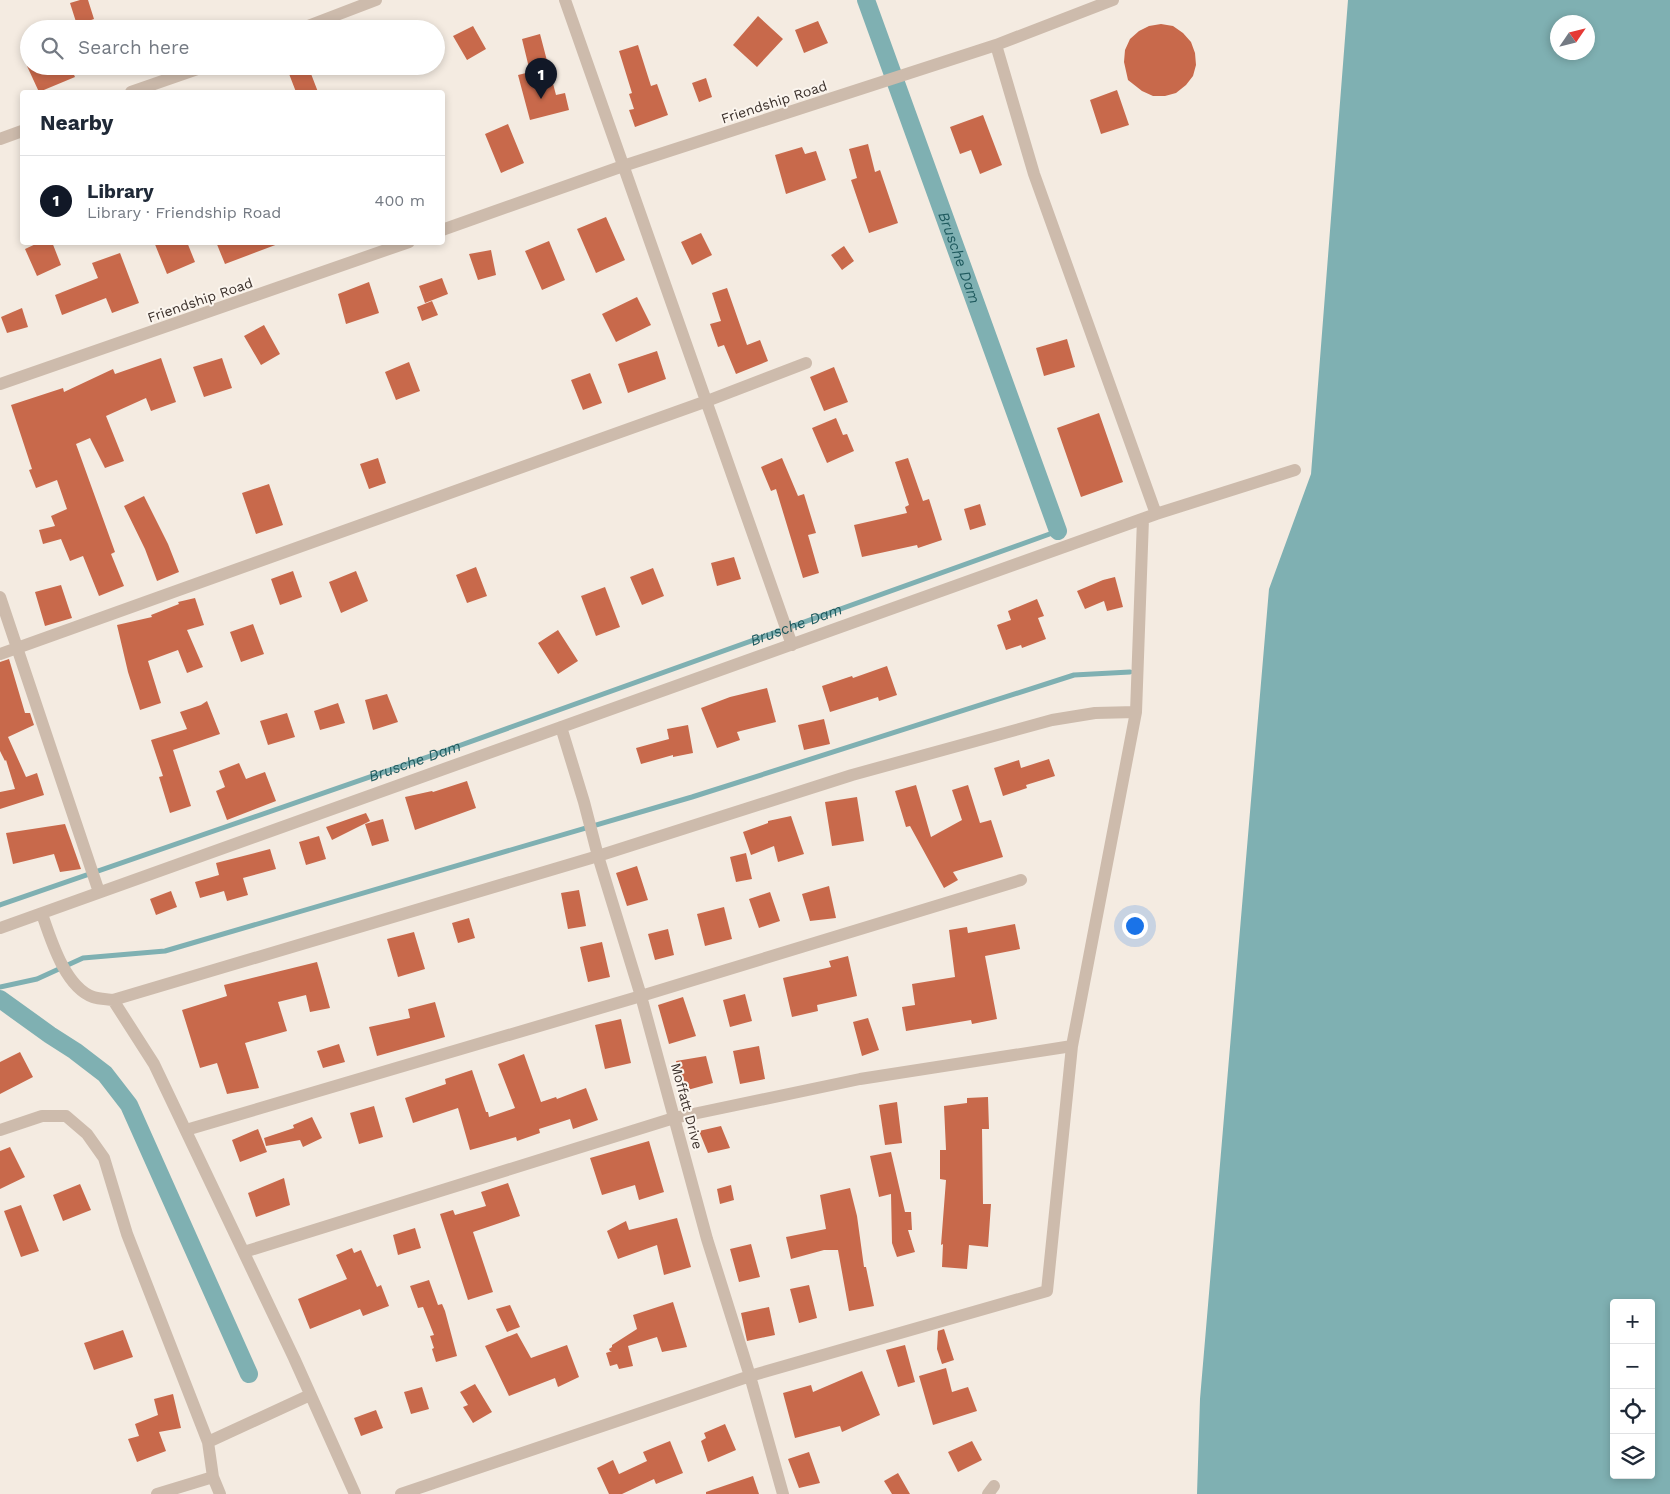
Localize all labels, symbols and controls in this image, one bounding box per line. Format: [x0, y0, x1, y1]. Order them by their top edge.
north arrow [1550, 15, 1595, 60]
search box [20, 20, 445, 75]
icon: search [38, 34, 66, 62]
text: Search here [78, 36, 189, 59]
pin: 1 [525, 58, 557, 99]
street label: Friendship Road [719, 77, 829, 127]
text: Nearby [40, 110, 113, 135]
text: Library [87, 180, 154, 203]
text: 1 [53, 191, 59, 210]
text: 400 m [375, 191, 425, 210]
text: Library · Friendship Road [87, 203, 281, 222]
water label: Brusche Dam [934, 209, 984, 306]
street label: Friendship Road [145, 274, 255, 326]
water label: Brusche Dam [748, 600, 845, 650]
water label: Brusche Dam [366, 737, 463, 786]
your location [1122, 913, 1148, 939]
street label: Moffatt Drive [668, 1061, 706, 1151]
map controls [1610, 1299, 1655, 1479]
button: + [1610, 1299, 1655, 1344]
button: − [1610, 1344, 1655, 1389]
button: locate [1610, 1389, 1655, 1434]
button: layers [1610, 1434, 1655, 1479]

